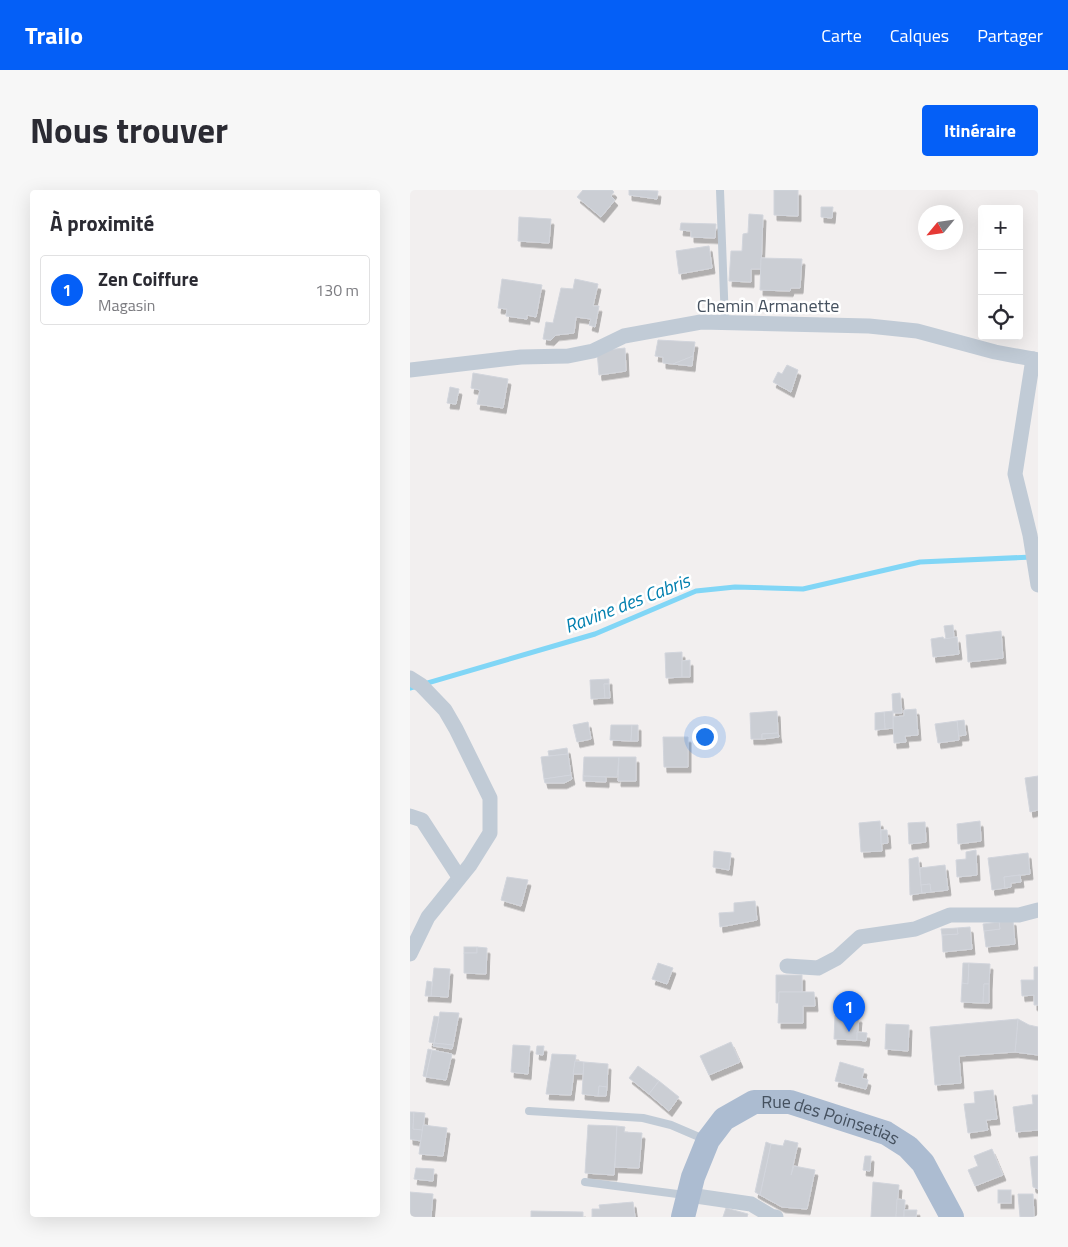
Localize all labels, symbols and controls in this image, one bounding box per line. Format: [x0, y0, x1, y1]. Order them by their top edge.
text: Trailo [25, 17, 83, 53]
text: Carte [821, 22, 862, 49]
text: Calques [890, 22, 949, 49]
text: Partager [977, 22, 1043, 49]
text: Nous trouver [30, 103, 228, 157]
button: Itinéraire [922, 105, 1038, 156]
north arrow [918, 205, 963, 250]
map controls [978, 205, 1023, 340]
button: + [978, 205, 1023, 250]
text: À proximité [50, 207, 154, 239]
button: − [978, 250, 1023, 295]
text: Zen Coiffure [98, 264, 198, 293]
text: 1 [63, 278, 71, 302]
text: 130 m [315, 278, 359, 302]
street label: Chemin Armanette [697, 292, 839, 319]
text: Magasin [98, 293, 155, 317]
button: locate [978, 295, 1023, 340]
water label: Ravine des Cabris [560, 565, 695, 640]
your location [692, 724, 718, 750]
pin: 1 [833, 991, 865, 1032]
street label: Rue des Poinsetias [761, 1088, 905, 1151]

